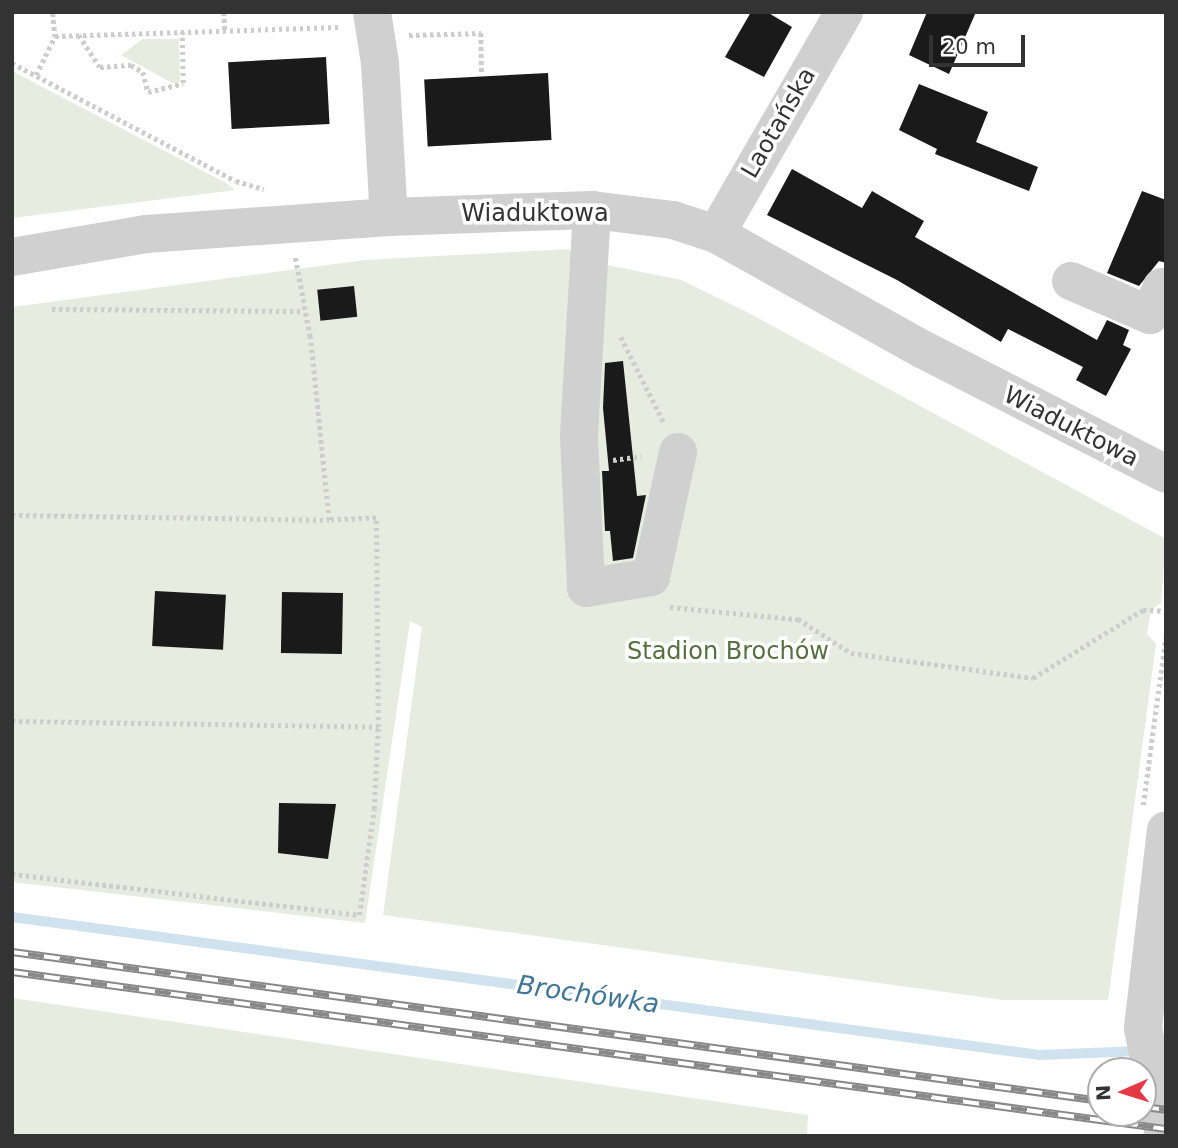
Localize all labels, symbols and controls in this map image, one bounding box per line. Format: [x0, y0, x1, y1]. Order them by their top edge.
scale bar [933, 21, 1029, 65]
text: 20 m [942, 35, 996, 59]
street label: Laotańska [736, 63, 822, 183]
street label: Wiaduktowa [461, 200, 609, 228]
street label: Wiaduktowa [999, 381, 1143, 473]
park label: Stadion Brochów [627, 638, 829, 666]
water label: Brochówka [515, 970, 661, 1020]
north arrow [1087, 1057, 1157, 1127]
text: N [1092, 1084, 1114, 1102]

